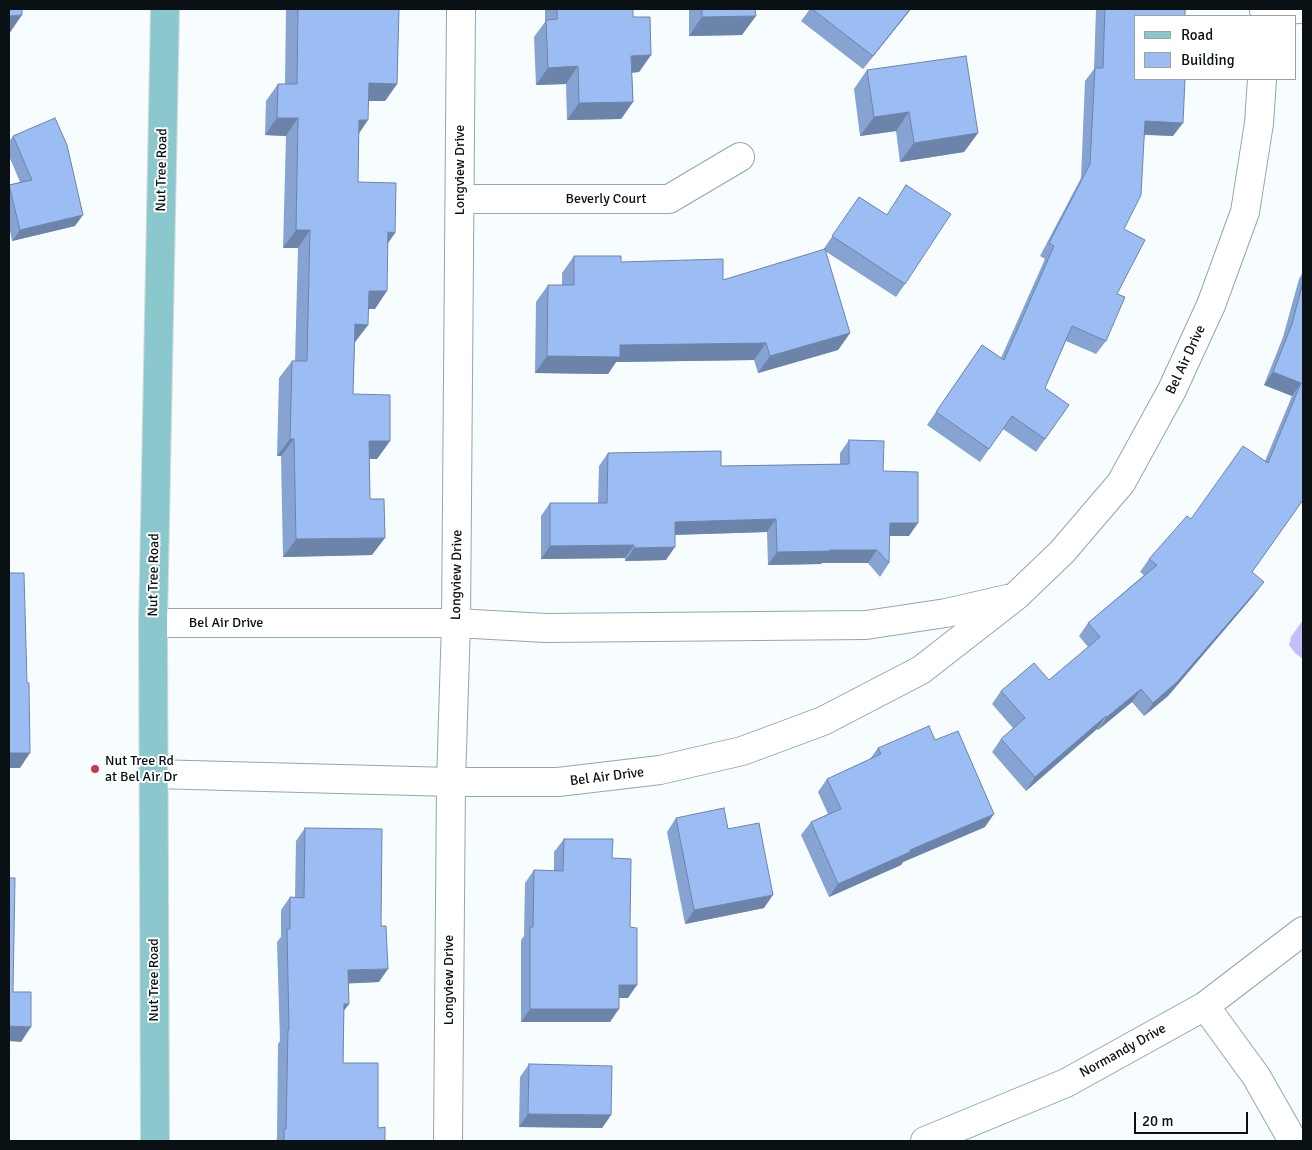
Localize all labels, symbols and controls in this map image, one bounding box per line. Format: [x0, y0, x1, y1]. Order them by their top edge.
legend [1134, 15, 1297, 80]
text: Road [1181, 26, 1213, 44]
text: Building [1181, 51, 1235, 69]
street label: Longview Drive [452, 125, 468, 215]
street label: Nut Tree Road [153, 128, 171, 212]
street label: Beverly Court [566, 191, 646, 207]
street label: Bel Air Drive [1163, 323, 1209, 397]
street label: Longview Drive [448, 530, 466, 620]
street label: Nut Tree Road [145, 533, 163, 617]
street label: Bel Air Drive [189, 615, 263, 631]
place label: Nut Tree Rd at Bel Air Dr [105, 753, 177, 786]
marker: Nut Tree Rd at Bel Air Dr [89, 763, 101, 775]
street label: Bel Air Drive [569, 764, 645, 790]
street label: Longview Drive [441, 935, 457, 1025]
street label: Nut Tree Road [146, 938, 162, 1022]
street label: Normandy Drive [1077, 1020, 1169, 1082]
scale bar [1137, 1102, 1251, 1134]
text: 20 m [1142, 1112, 1173, 1130]

